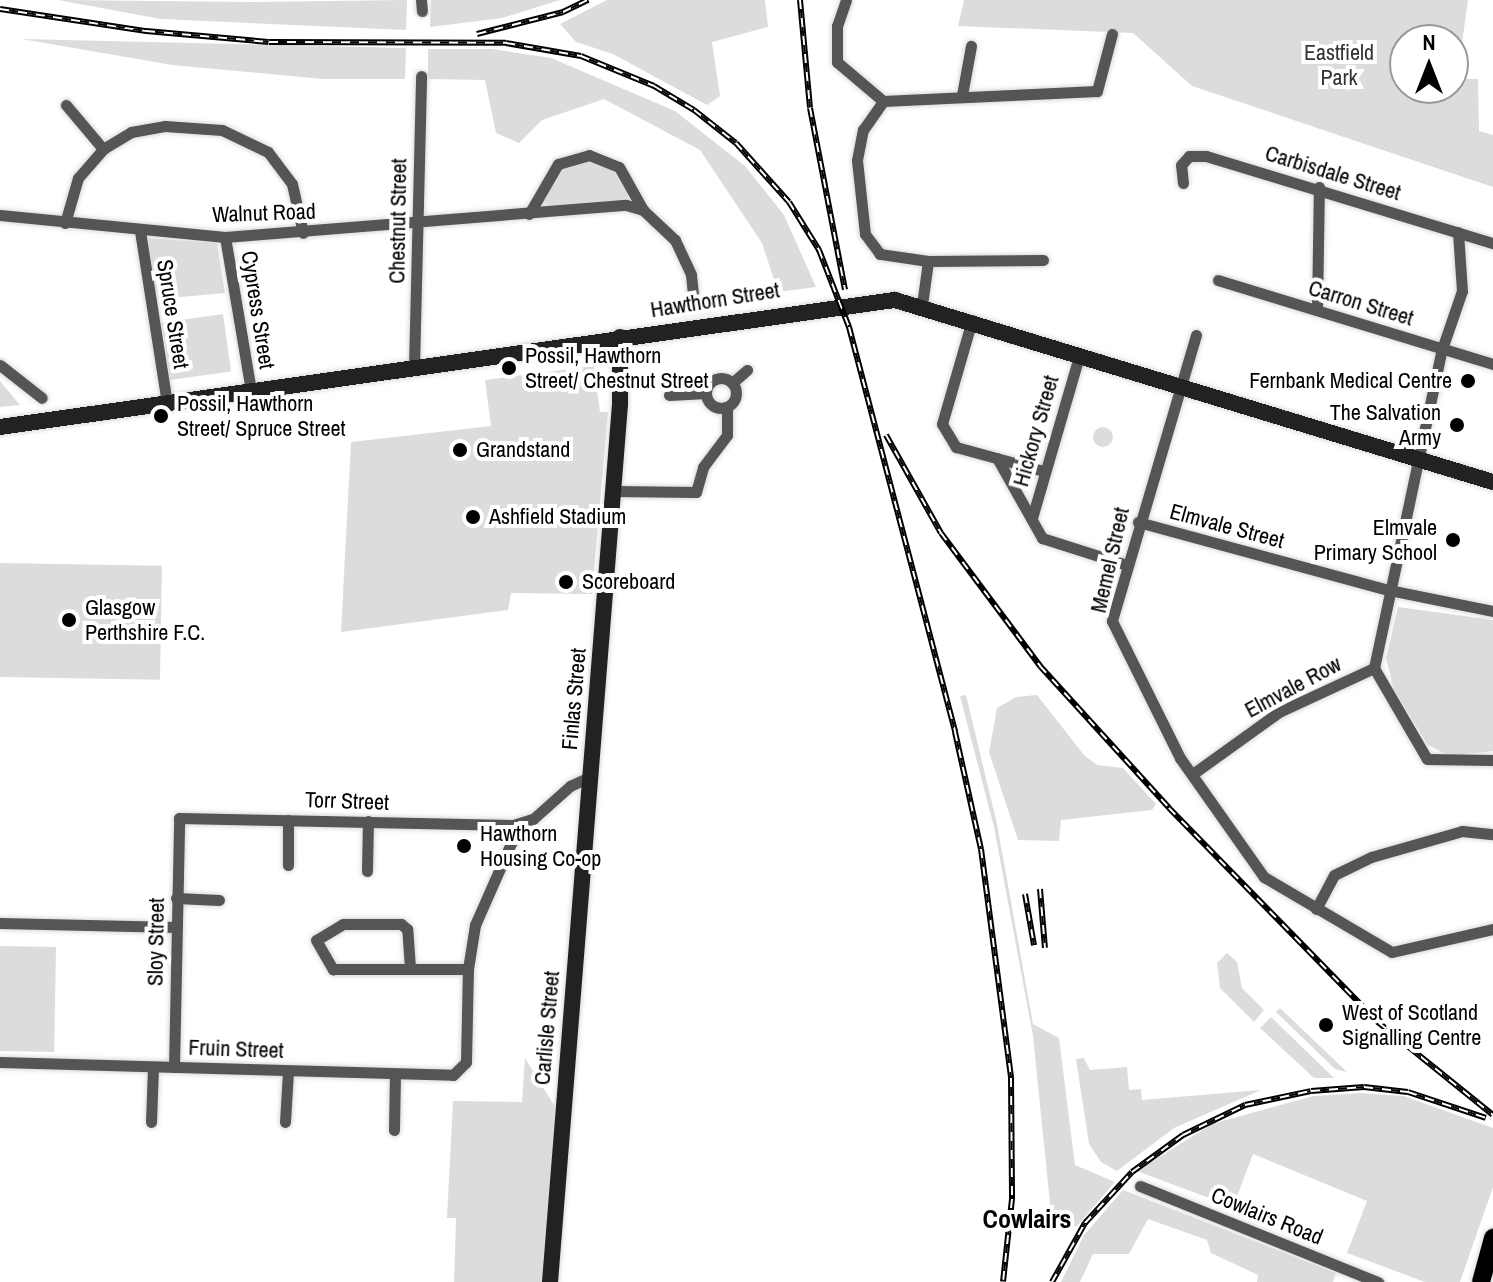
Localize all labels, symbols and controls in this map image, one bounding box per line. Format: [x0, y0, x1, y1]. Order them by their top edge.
north arrow [1389, 24, 1469, 104]
text: N [1422, 27, 1436, 57]
park label: Eastfield Park [1304, 39, 1374, 90]
street label: Carbisdale Street [1262, 140, 1404, 206]
street label: Chestnut Street [384, 158, 412, 284]
street label: Walnut Road [212, 198, 316, 228]
street label: Cypress Street [236, 249, 280, 371]
street label: Spruce Street [151, 257, 195, 371]
street label: Carron Street [1305, 275, 1417, 331]
street label: Hawthorn Street [649, 277, 781, 323]
place label: Possil, Hawthorn Street/ Chestnut Street [525, 342, 709, 394]
marker: Possil, Hawthorn Street/ Chestnut Street [500, 359, 518, 377]
place label: Fernbank Medical Centre [1249, 368, 1452, 394]
street label: Hickory Street [1008, 372, 1064, 490]
marker: Fernbank Medical Centre [1459, 372, 1477, 390]
place label: Possil, Hawthorn Street/ Spruce Street [177, 390, 345, 442]
place label: The Salvation Army [1330, 399, 1441, 450]
marker: Possil, Hawthorn Street/ Spruce Street [152, 407, 170, 425]
marker: The Salvation Army [1448, 416, 1466, 434]
place label: Grandstand [476, 437, 570, 463]
marker: Grandstand [451, 441, 469, 459]
street label: Elmvale Street [1167, 498, 1287, 554]
place label: Ashfield Stadium [489, 504, 626, 530]
street label: Memel Street [1085, 505, 1135, 615]
marker: Ashfield Stadium [464, 508, 482, 526]
place label: Elmvale Primary School [1314, 514, 1437, 566]
marker: Elmvale Primary School [1444, 531, 1462, 549]
place label: Scoreboard [582, 569, 675, 595]
marker: Scoreboard [557, 573, 575, 591]
place label: Glasgow Perthshire F.C. [85, 594, 205, 646]
marker: Glasgow Perthshire F.C. [60, 611, 78, 629]
street label: Finlas Street [556, 647, 592, 751]
street label: Elmvale Row [1240, 651, 1346, 723]
street label: Torr Street [304, 786, 390, 816]
place label: Hawthorn Housing Co-op [480, 820, 601, 872]
marker: Hawthorn Housing Co-op [455, 837, 473, 855]
street label: Sloy Street [142, 898, 170, 986]
street label: Carlisle Street [529, 970, 565, 1086]
place label: West of Scotland Signalling Centre [1342, 999, 1481, 1050]
marker: West of Scotland Signalling Centre [1317, 1016, 1335, 1034]
street label: Fruin Street [188, 1034, 284, 1064]
street label: Cowlairs Road [1207, 1182, 1327, 1250]
district label: Cowlairs [983, 1203, 1071, 1235]

